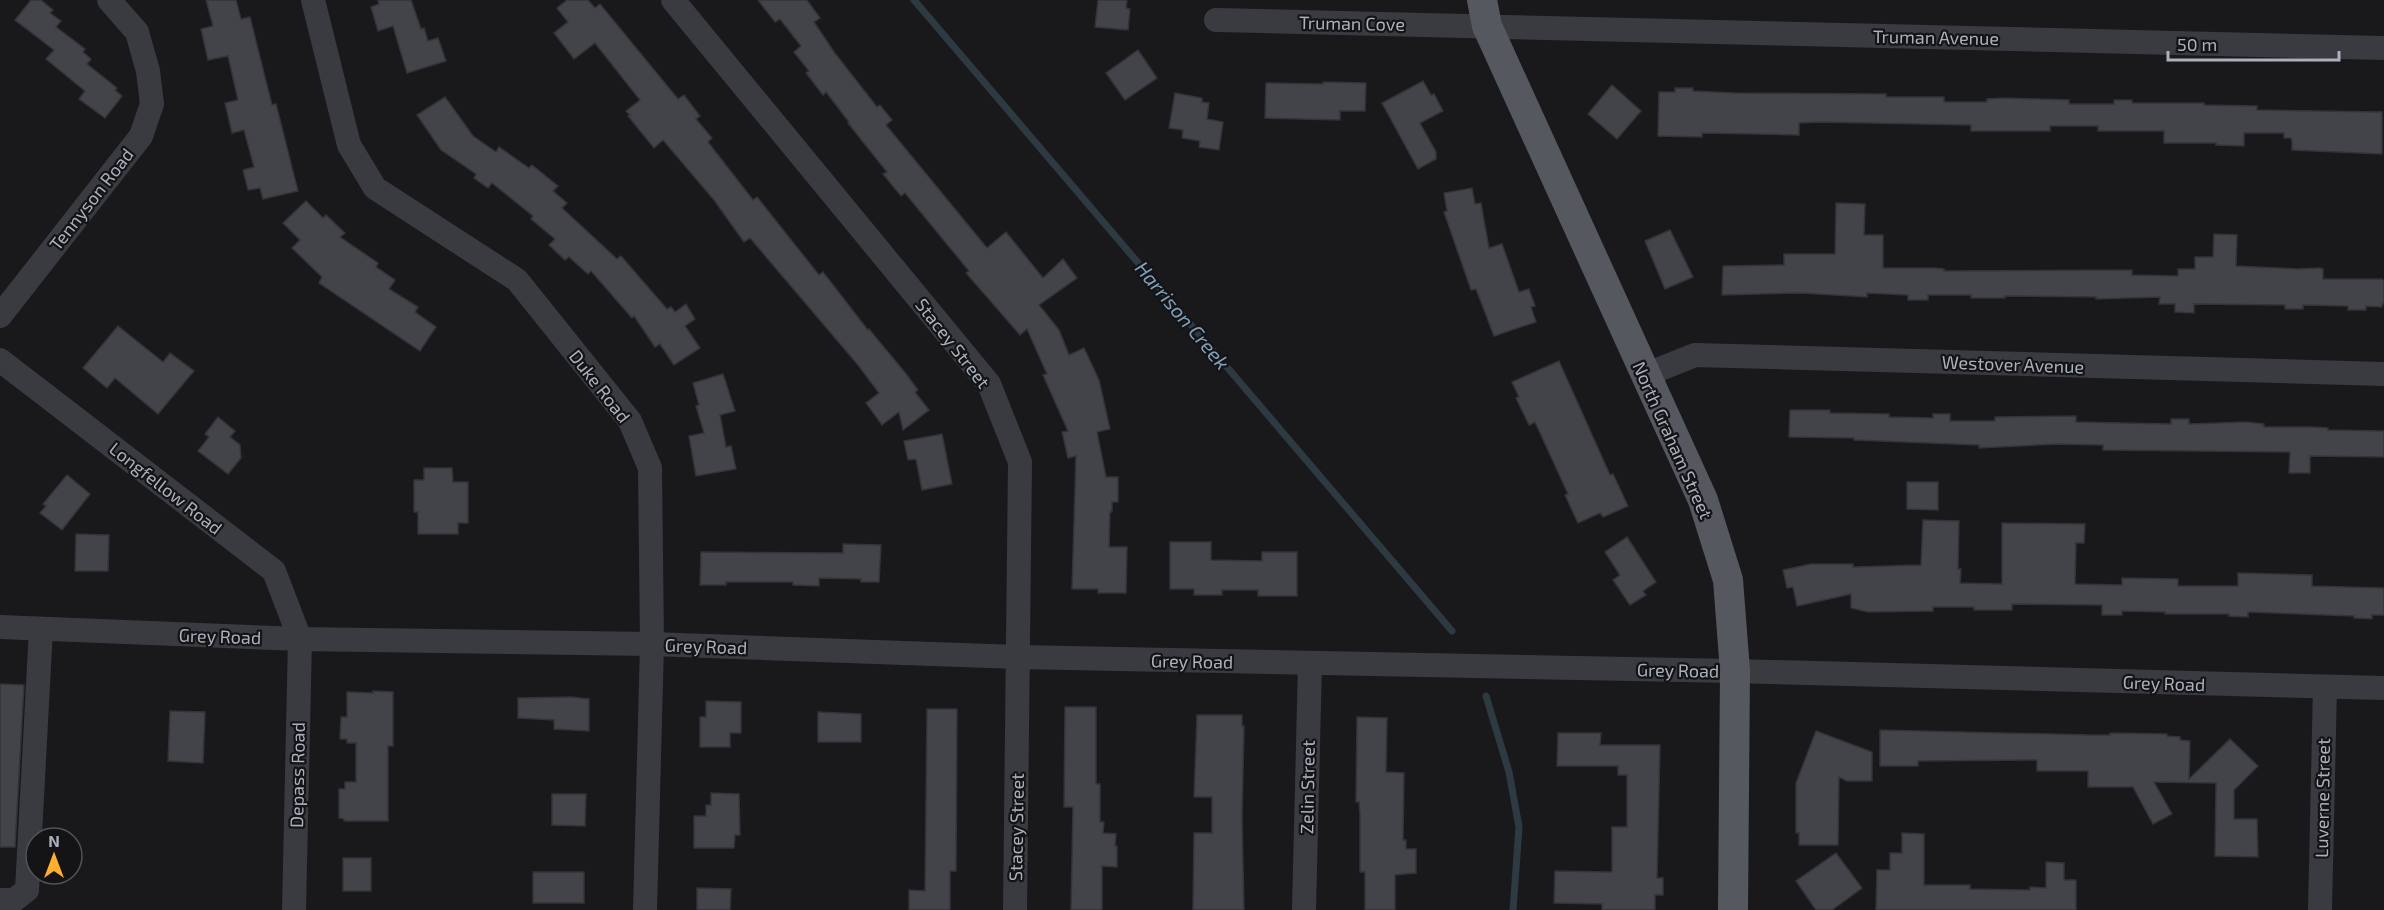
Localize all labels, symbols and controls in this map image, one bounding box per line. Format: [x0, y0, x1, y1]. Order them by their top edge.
street label: Truman Cove [1299, 11, 1405, 35]
scale bar [2168, 24, 2339, 62]
street label: Truman Avenue [1873, 25, 1999, 49]
text: 50 m [2177, 33, 2217, 55]
street label: Tennyson Road [44, 143, 138, 255]
water label: Harrison Creek [1131, 256, 1235, 374]
street label: Stacey Street [911, 294, 995, 392]
street label: Duke Road [565, 345, 635, 427]
street label: Westover Avenue [1941, 351, 2085, 377]
street label: North Graham Street [1628, 358, 1718, 522]
street label: Longfellow Road [105, 437, 227, 539]
street label: Grey Road [178, 624, 262, 648]
street label: Grey Road [664, 634, 748, 658]
street label: Grey Road [1151, 649, 1233, 673]
street label: Grey Road [1637, 658, 1719, 682]
street label: Grey Road [2122, 671, 2206, 695]
street label: Depass Road [285, 722, 309, 828]
street label: Luverne Street [2310, 738, 2334, 858]
street label: Zelin Street [1295, 740, 1319, 834]
street label: Stacey Street [1004, 773, 1028, 881]
north arrow [24, 826, 84, 886]
text: N [48, 831, 60, 850]

